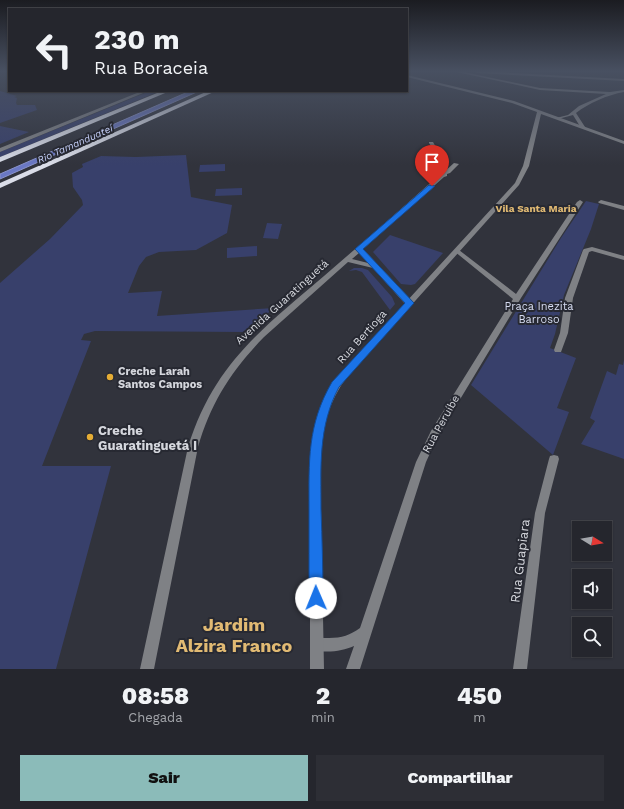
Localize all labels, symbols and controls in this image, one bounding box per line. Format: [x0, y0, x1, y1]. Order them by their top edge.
text: 230 m [94, 23, 180, 56]
icon: left [28, 24, 80, 76]
text: Rua Boraceia [94, 57, 208, 78]
water label: Rio Tamanduateí [36, 122, 116, 166]
pin [415, 145, 449, 186]
icon: arrive [421, 151, 443, 173]
district label: Vila Santa Maria [496, 203, 577, 214]
street label: Avenida Guaratinguetá [233, 257, 331, 347]
park label: Praça Inezita Barroso [504, 300, 574, 326]
street label: Rua Bertioga [335, 308, 389, 366]
place label: Creche Larah Santos Campos [118, 365, 202, 391]
marker: Creche Larah Santos Campos [105, 372, 115, 382]
street label: Rua Peruíbe [420, 393, 462, 455]
place label: Creche Guaratinguetá I [98, 423, 197, 453]
marker: Creche Guaratinguetá I [85, 432, 95, 442]
street label: Rua Guapiara [507, 518, 533, 604]
north arrow [572, 521, 612, 561]
map controls [572, 521, 612, 657]
button: sound [572, 569, 612, 609]
position arrow [295, 577, 337, 619]
district label: Jardim Alzira Franco [176, 614, 293, 656]
button: search [572, 617, 612, 657]
text: 08:58 [122, 682, 189, 710]
text: 2 [316, 682, 330, 710]
text: 450 [457, 682, 502, 710]
text: Chegada [128, 710, 183, 725]
text: min [311, 710, 335, 725]
text: m [473, 710, 486, 725]
button: Sair [20, 755, 308, 801]
button: Compartilhar [316, 755, 604, 801]

